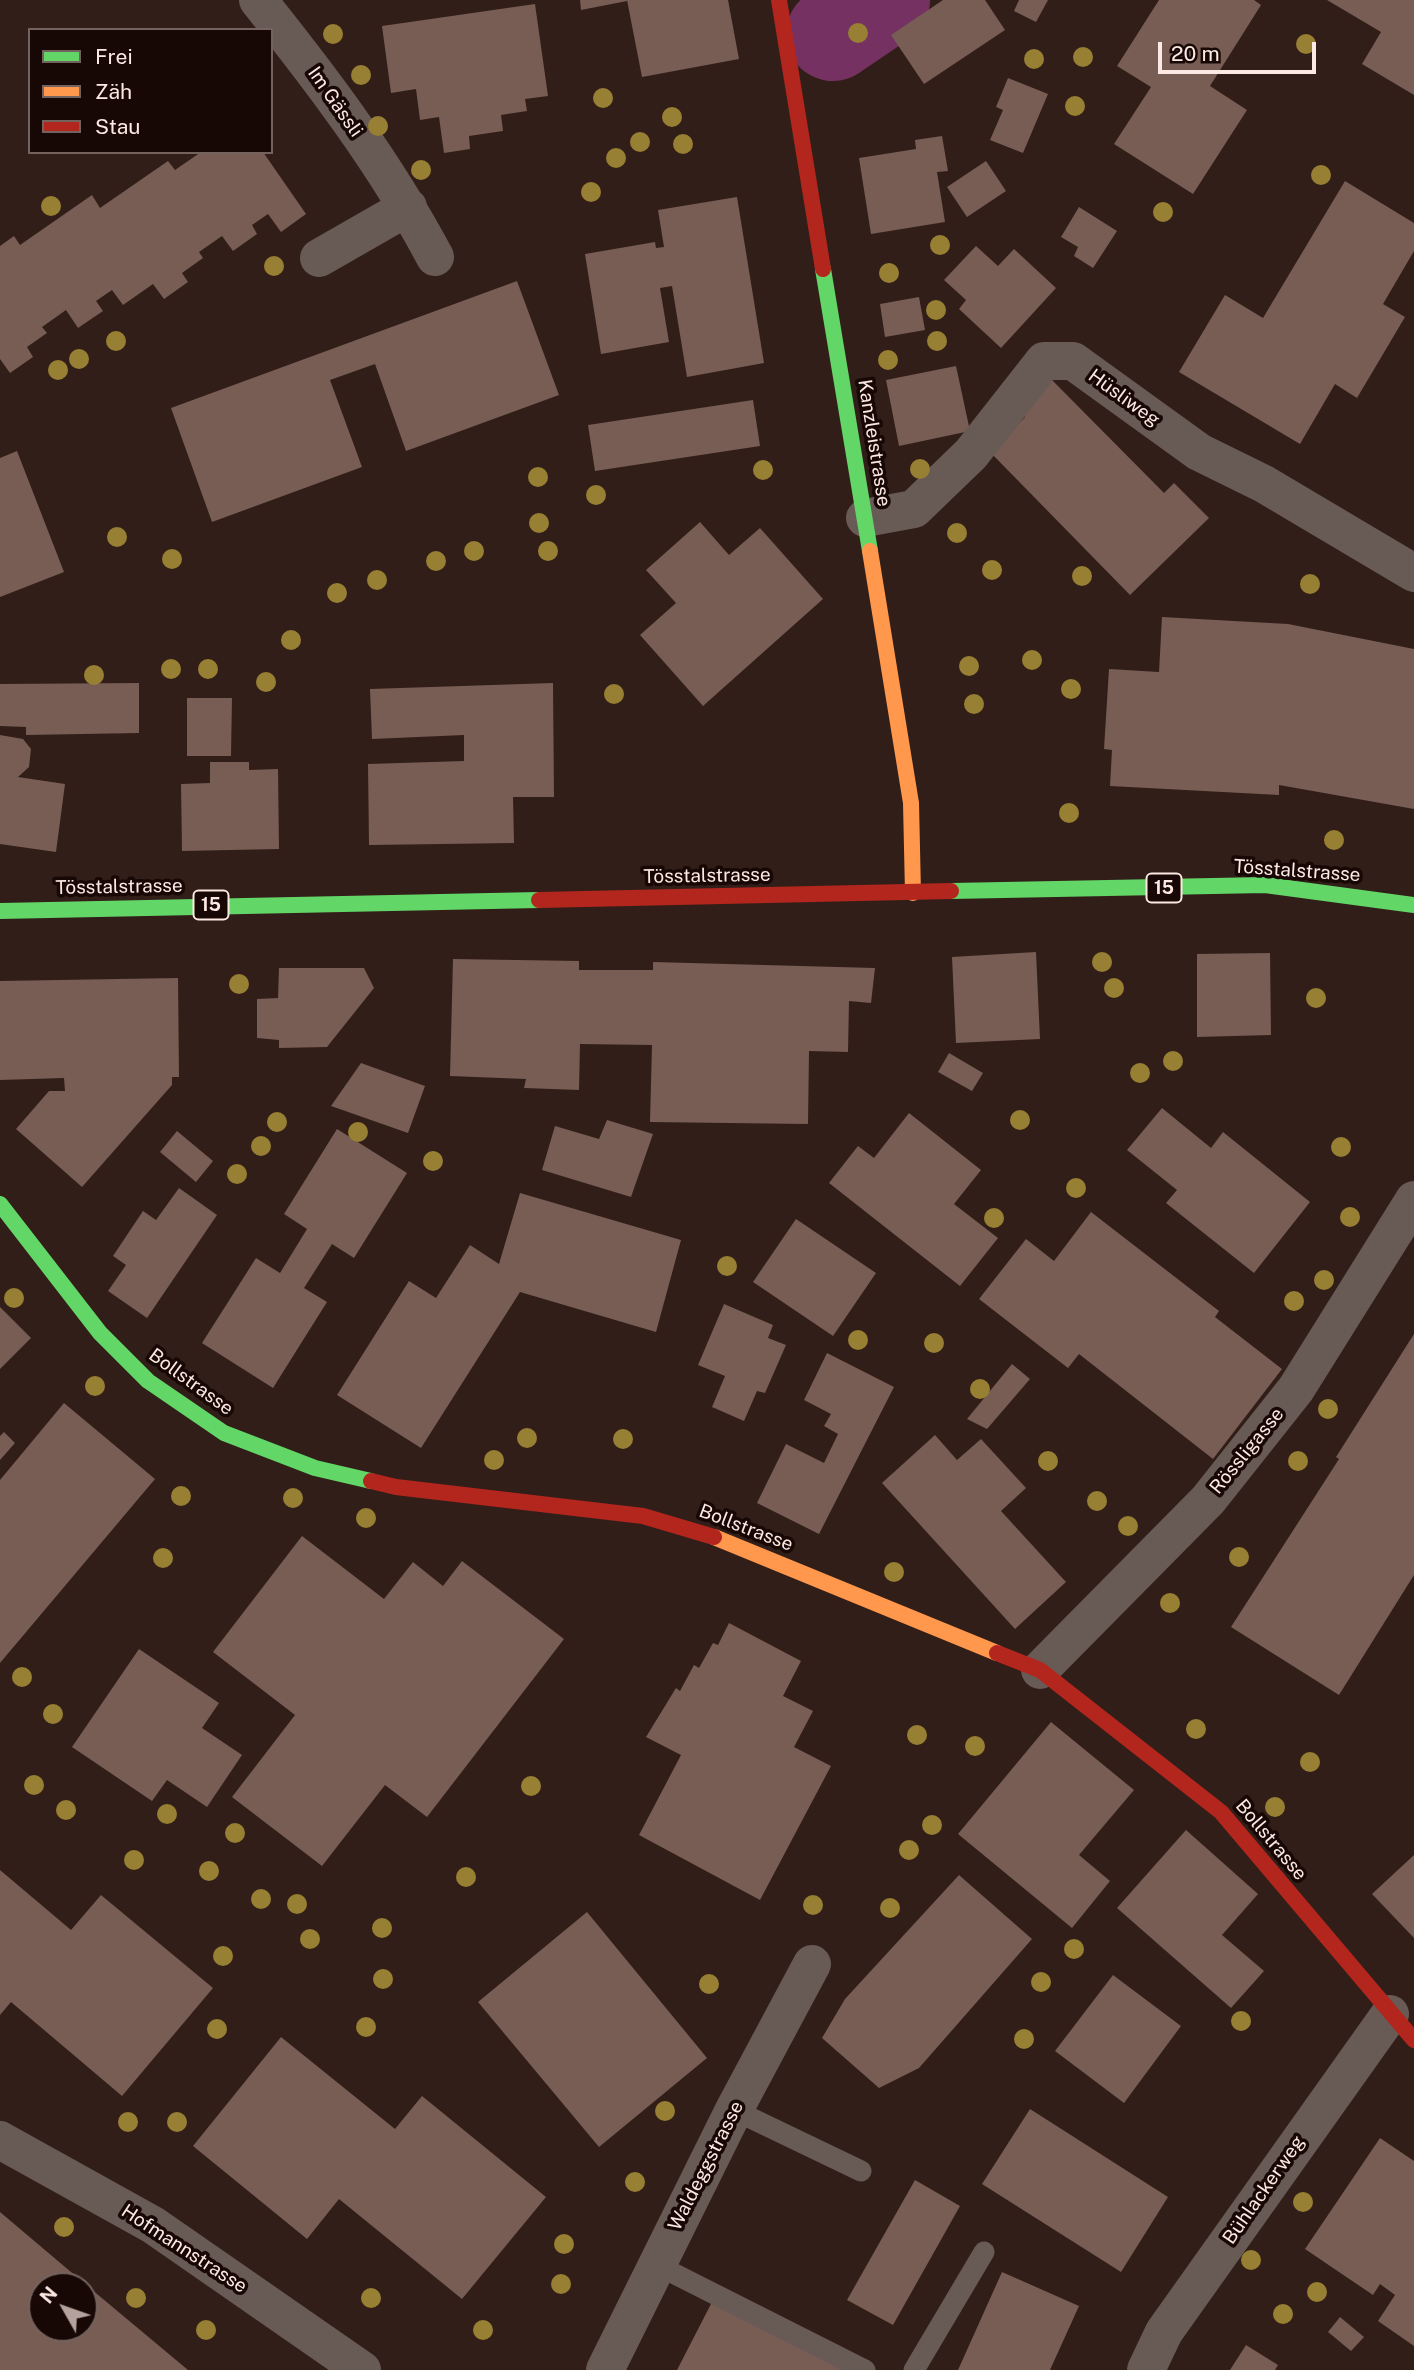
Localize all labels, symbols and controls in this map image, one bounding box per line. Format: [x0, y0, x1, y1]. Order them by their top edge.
legend [28, 28, 273, 154]
scale bar [1162, 28, 1320, 72]
text: 20 m [1171, 41, 1220, 66]
text: Frei [95, 44, 133, 69]
street label: Im Gässli [303, 63, 367, 141]
text: Zäh [95, 79, 132, 104]
text: Stau [95, 114, 141, 139]
street label: Hüsliweg [1084, 364, 1164, 432]
street label: Kanzleistrasse [853, 378, 895, 508]
street label: Tösstalstrasse [1233, 855, 1361, 887]
street label: Tösstalstrasse [643, 863, 771, 889]
street label: Tösstalstrasse [55, 874, 183, 900]
road number: 15 [1146, 874, 1182, 903]
road number: 15 [194, 890, 228, 920]
street label: Bollstrasse [144, 1344, 238, 1420]
street label: Rössligasse [1205, 1403, 1289, 1499]
street label: Bollstrasse [696, 1500, 796, 1556]
street label: Bollstrasse [1231, 1795, 1311, 1885]
street label: Waldeggstrasse [664, 2097, 748, 2235]
street label: Bühlackerweg [1218, 2131, 1310, 2249]
street label: Hofmannstrasse [117, 2200, 251, 2298]
north arrow [28, 2272, 98, 2342]
text: N [35, 2282, 62, 2308]

